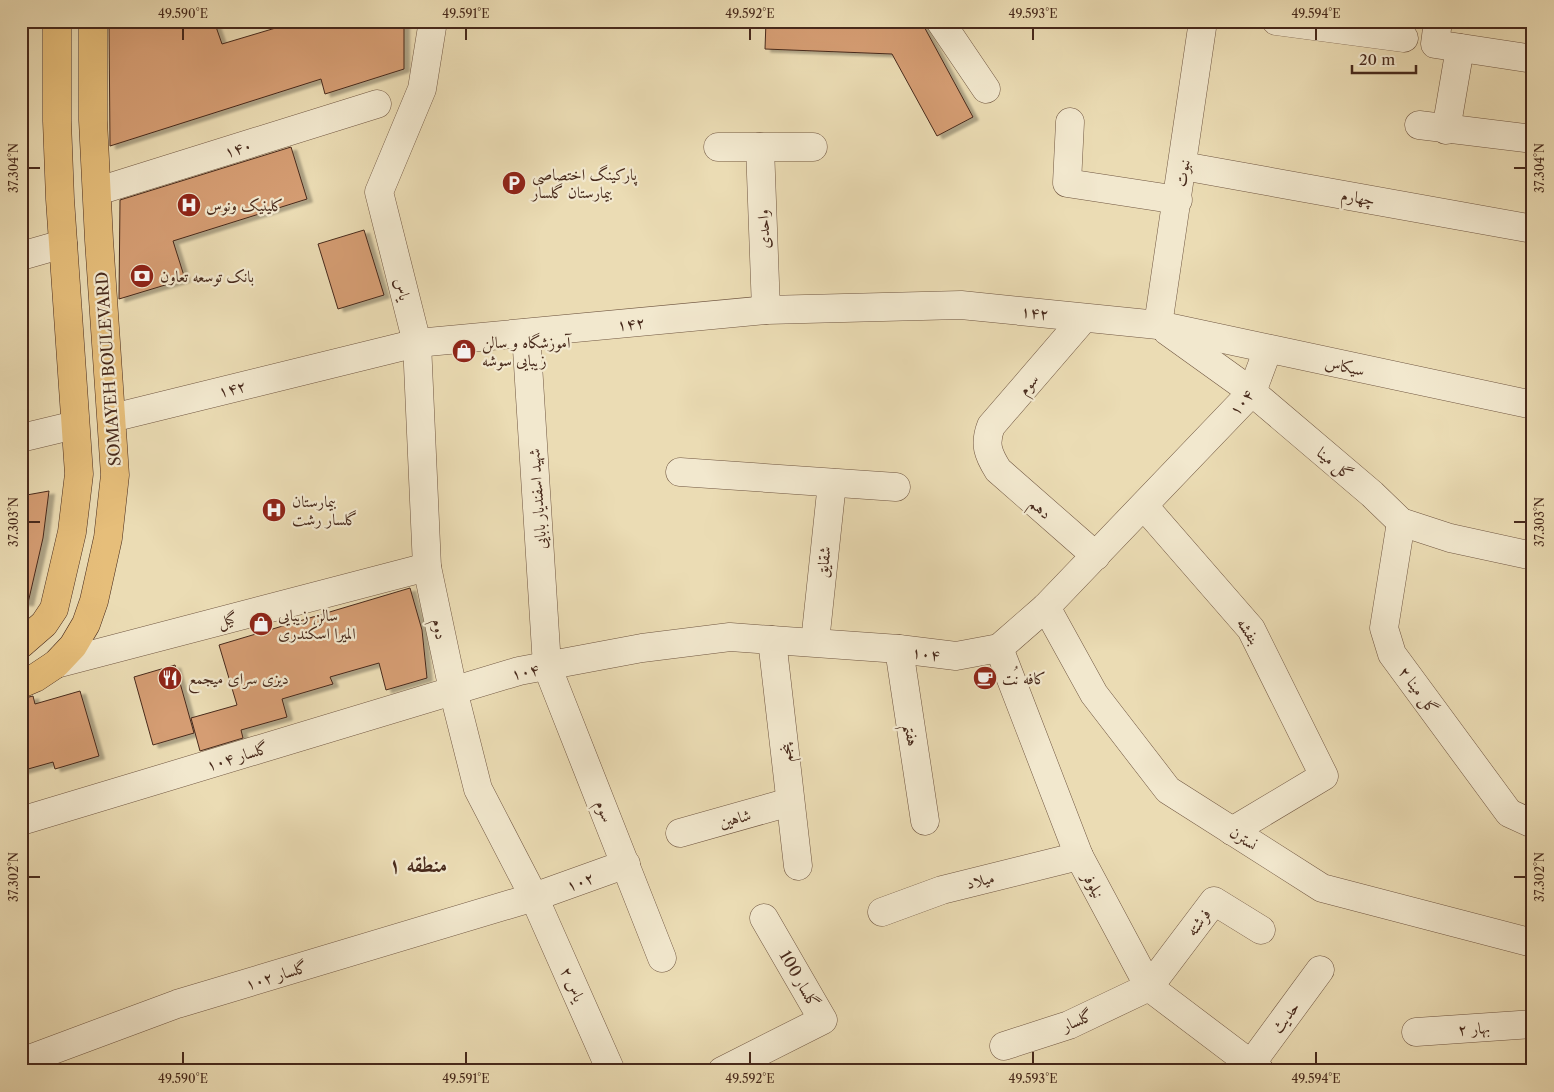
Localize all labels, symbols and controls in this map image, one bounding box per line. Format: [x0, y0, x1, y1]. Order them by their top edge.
text: 49.590°E [158, 6, 208, 21]
text: 49.591°E [442, 6, 490, 21]
text: 49.592°E [725, 6, 775, 21]
text: 49.593°E [1009, 6, 1058, 21]
text: 49.594°E [1291, 6, 1341, 21]
scale bar [1352, 42, 1415, 74]
text: 20 m [1359, 50, 1395, 69]
street label: ۱۴۰ [222, 134, 254, 162]
text: 37.304°N [6, 143, 21, 193]
text: 37.304°N [1532, 143, 1547, 193]
street label: نبوت [1170, 158, 1195, 188]
place label: پارکینگ اختصاصی بیمارستان گلسار [530, 164, 638, 202]
parking icon: پارکینگ اختصاصی بیمارستان گلسار [501, 170, 527, 196]
street label: چهارم [1339, 184, 1376, 215]
hospital icon: کلینیک ونوس [176, 192, 202, 218]
place label: کلینیک ونوس [206, 195, 283, 216]
street label: واحدی [752, 209, 774, 249]
bank icon: بانک توسعه تعاون [129, 263, 155, 289]
place label: بانک توسعه تعاون [160, 266, 254, 287]
street label: SOMAYEH BOULEVARD [91, 271, 125, 467]
street label: یاس [390, 276, 416, 304]
street label: ۱۴۲ [1020, 301, 1050, 323]
street label: ۱۴۲ [616, 312, 646, 334]
place label: آموزشگاه و سالن زیبایی سوشه [482, 332, 572, 371]
shop icon: آموزشگاه و سالن زیبایی سوشه [451, 338, 477, 364]
street label: سیکاس [1323, 352, 1367, 380]
street label: سوم [1013, 369, 1046, 402]
street label: ۱۴۲ [216, 375, 248, 401]
street label: ۱۰۴ [1224, 385, 1258, 419]
street label: گل مینا [1312, 442, 1357, 485]
street label: شهید اسفندیار بابایی [523, 448, 552, 550]
place label: بیمارستان گلسار رشت [292, 491, 357, 529]
street label: دهم [1022, 493, 1056, 528]
text: 37.303°N [6, 497, 21, 547]
hospital icon: بیمارستان گلسار رشت [261, 497, 287, 523]
text: 37.303°N [1532, 497, 1547, 547]
street label: شقایق [811, 545, 836, 579]
place label: سالن زیبایی المیرا اسکندری [278, 605, 356, 643]
street label: گیل [215, 607, 239, 633]
shop icon: سالن زیبایی المیرا اسکندری [248, 611, 274, 637]
street label: بنفشه [1232, 614, 1265, 649]
street label: دوم [423, 617, 452, 642]
street label: ۱۰۴ [911, 641, 941, 665]
street label: ۱۰۴ [509, 658, 541, 684]
street label: گل مینا ۲ [1393, 662, 1443, 719]
restaurant icon: دیزی سرای میجمع [157, 665, 183, 691]
cafe icon: کافه نُت [972, 665, 998, 691]
place label: کافه نُت [1002, 665, 1046, 688]
place label: دیزی سرای میجمع [188, 668, 289, 694]
street label: هفتم [893, 722, 924, 749]
street label: گلسار ۱۰۴ [203, 737, 271, 775]
street label: پنجم [774, 740, 802, 764]
street label: سوم [587, 797, 618, 827]
street label: شاهین [717, 804, 753, 832]
street label: نسترن [1226, 822, 1262, 854]
text: 37.302°N [6, 852, 21, 902]
district label: منطقه ۱ [389, 852, 447, 877]
text: 37.302°N [1532, 852, 1547, 902]
street label: ۱۰۲ [563, 867, 597, 895]
street label: میلاد [964, 867, 996, 893]
street label: نیلوفر [1077, 867, 1109, 902]
street label: فرشته [1181, 904, 1216, 940]
street label: گلسار 100 [776, 947, 824, 1011]
street label: گلسار ۱۰۲ [242, 956, 310, 994]
street label: یاس ۲ [556, 963, 590, 1006]
street label: حدیث [1267, 997, 1304, 1037]
street label: گلسار [1057, 1005, 1095, 1036]
street label: بهار ۲ [1457, 1017, 1491, 1040]
text: 49.590°E [158, 1071, 208, 1086]
text: 49.591°E [442, 1071, 490, 1086]
text: 49.592°E [725, 1071, 775, 1086]
text: 49.593°E [1009, 1071, 1058, 1086]
text: 49.594°E [1291, 1071, 1341, 1086]

